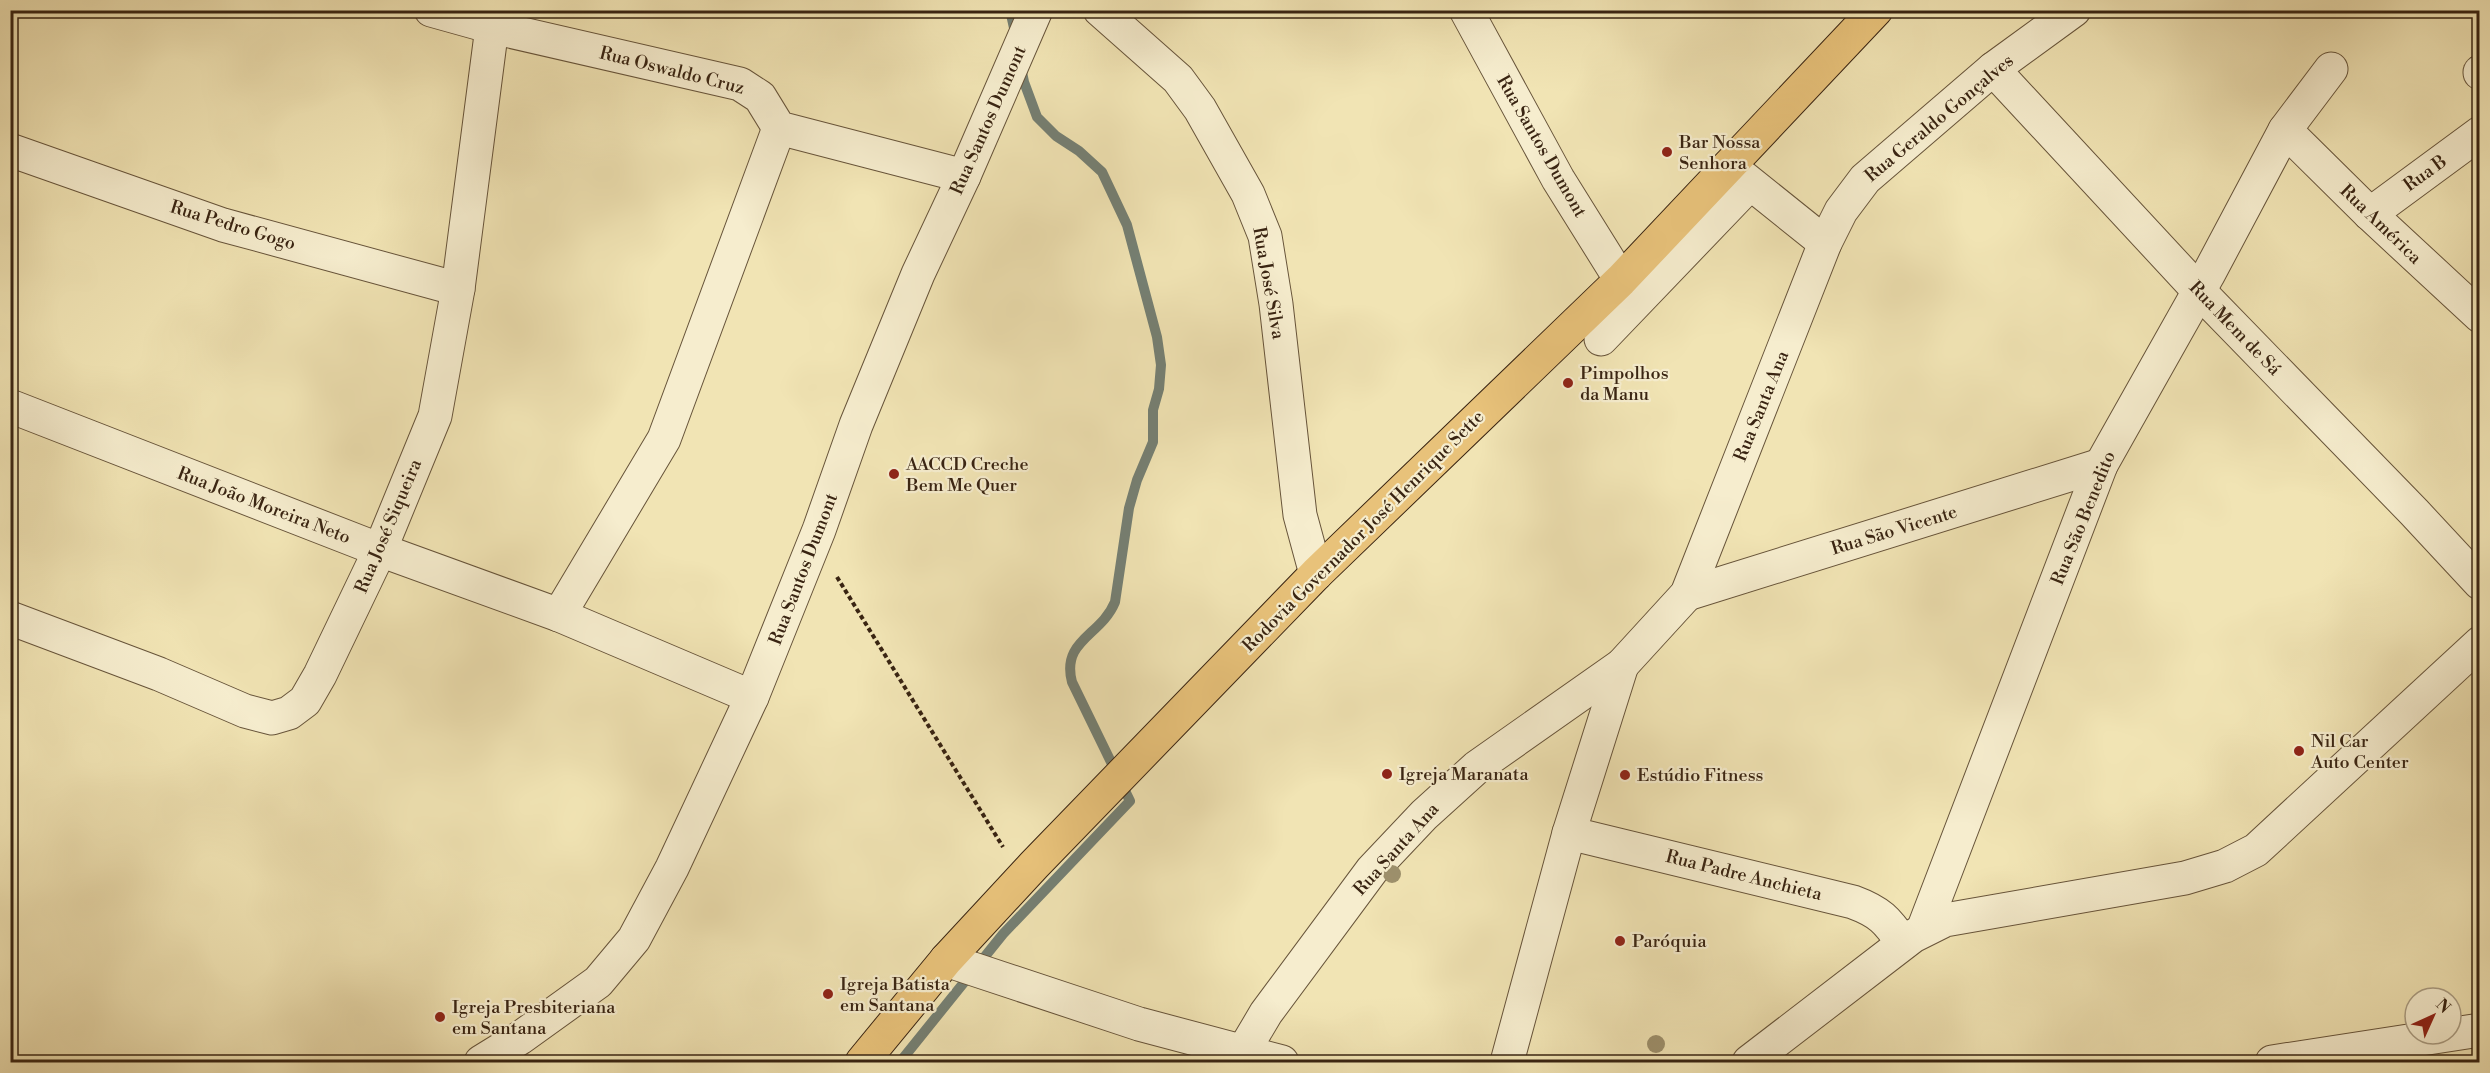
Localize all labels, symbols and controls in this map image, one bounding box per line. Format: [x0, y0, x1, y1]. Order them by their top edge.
street label: Rua Oswaldo Cruz [597, 41, 747, 100]
street label: Rua Santos Dumont [945, 42, 1032, 198]
street label: Rua Geraldo Gonçalves [1860, 49, 2019, 187]
street label: Rua Santos Dumont [1491, 71, 1592, 222]
place label: Bar Nossa Senhora [1678, 131, 1761, 175]
marker: Bar Nossa Senhora [1660, 145, 1674, 159]
street label: Rua B [2399, 150, 2452, 197]
street label: Rua América [2335, 180, 2427, 270]
street label: Rua Pedro Gogo [167, 195, 298, 256]
street label: Rua José Silva [1247, 225, 1290, 342]
street label: Rua Mem de Sá [2184, 276, 2286, 381]
street label: Rua Santa Ana [1729, 347, 1794, 465]
place label: Pimpolhos da Manu [1580, 362, 1669, 406]
marker: Pimpolhos da Manu [1561, 376, 1575, 390]
street label: Rodovia Governador José Henrique Sette [1238, 406, 1489, 657]
street label: Rua São Benedito [2046, 448, 2121, 589]
place label: AACCD Creche Bem Me Quer [905, 453, 1029, 497]
street label: Rua José Siqueira [350, 455, 427, 597]
street label: Rua João Moreira Neto [174, 462, 354, 549]
marker: AACCD Creche Bem Me Quer [887, 467, 901, 481]
street label: Rua Santos Dumont [764, 489, 843, 648]
street label: Rua São Vicente [1828, 500, 1960, 561]
place label: Nil Car Auto Center [2310, 730, 2409, 774]
marker: Nil Car Auto Center [2292, 744, 2306, 758]
place label: Igreja Maranata [1399, 763, 1529, 786]
place label: Estúdio Fitness [1637, 764, 1764, 787]
marker: Igreja Maranata [1380, 767, 1394, 781]
marker: Estúdio Fitness [1618, 768, 1632, 782]
street label: Rua Santa Ana [1349, 797, 1445, 901]
street label: Rua Padre Anchieta [1663, 845, 1825, 906]
place label: Paróquia [1632, 930, 1707, 953]
marker: Paróquia [1613, 934, 1627, 948]
place label: Igreja Batista em Santana [840, 973, 951, 1017]
north arrow [2403, 986, 2463, 1046]
marker: Igreja Batista em Santana [821, 987, 835, 1001]
text: N [2431, 995, 2455, 1018]
place label: Igreja Presbiteriana em Santana [452, 996, 616, 1040]
marker: Igreja Presbiteriana em Santana [433, 1010, 447, 1024]

